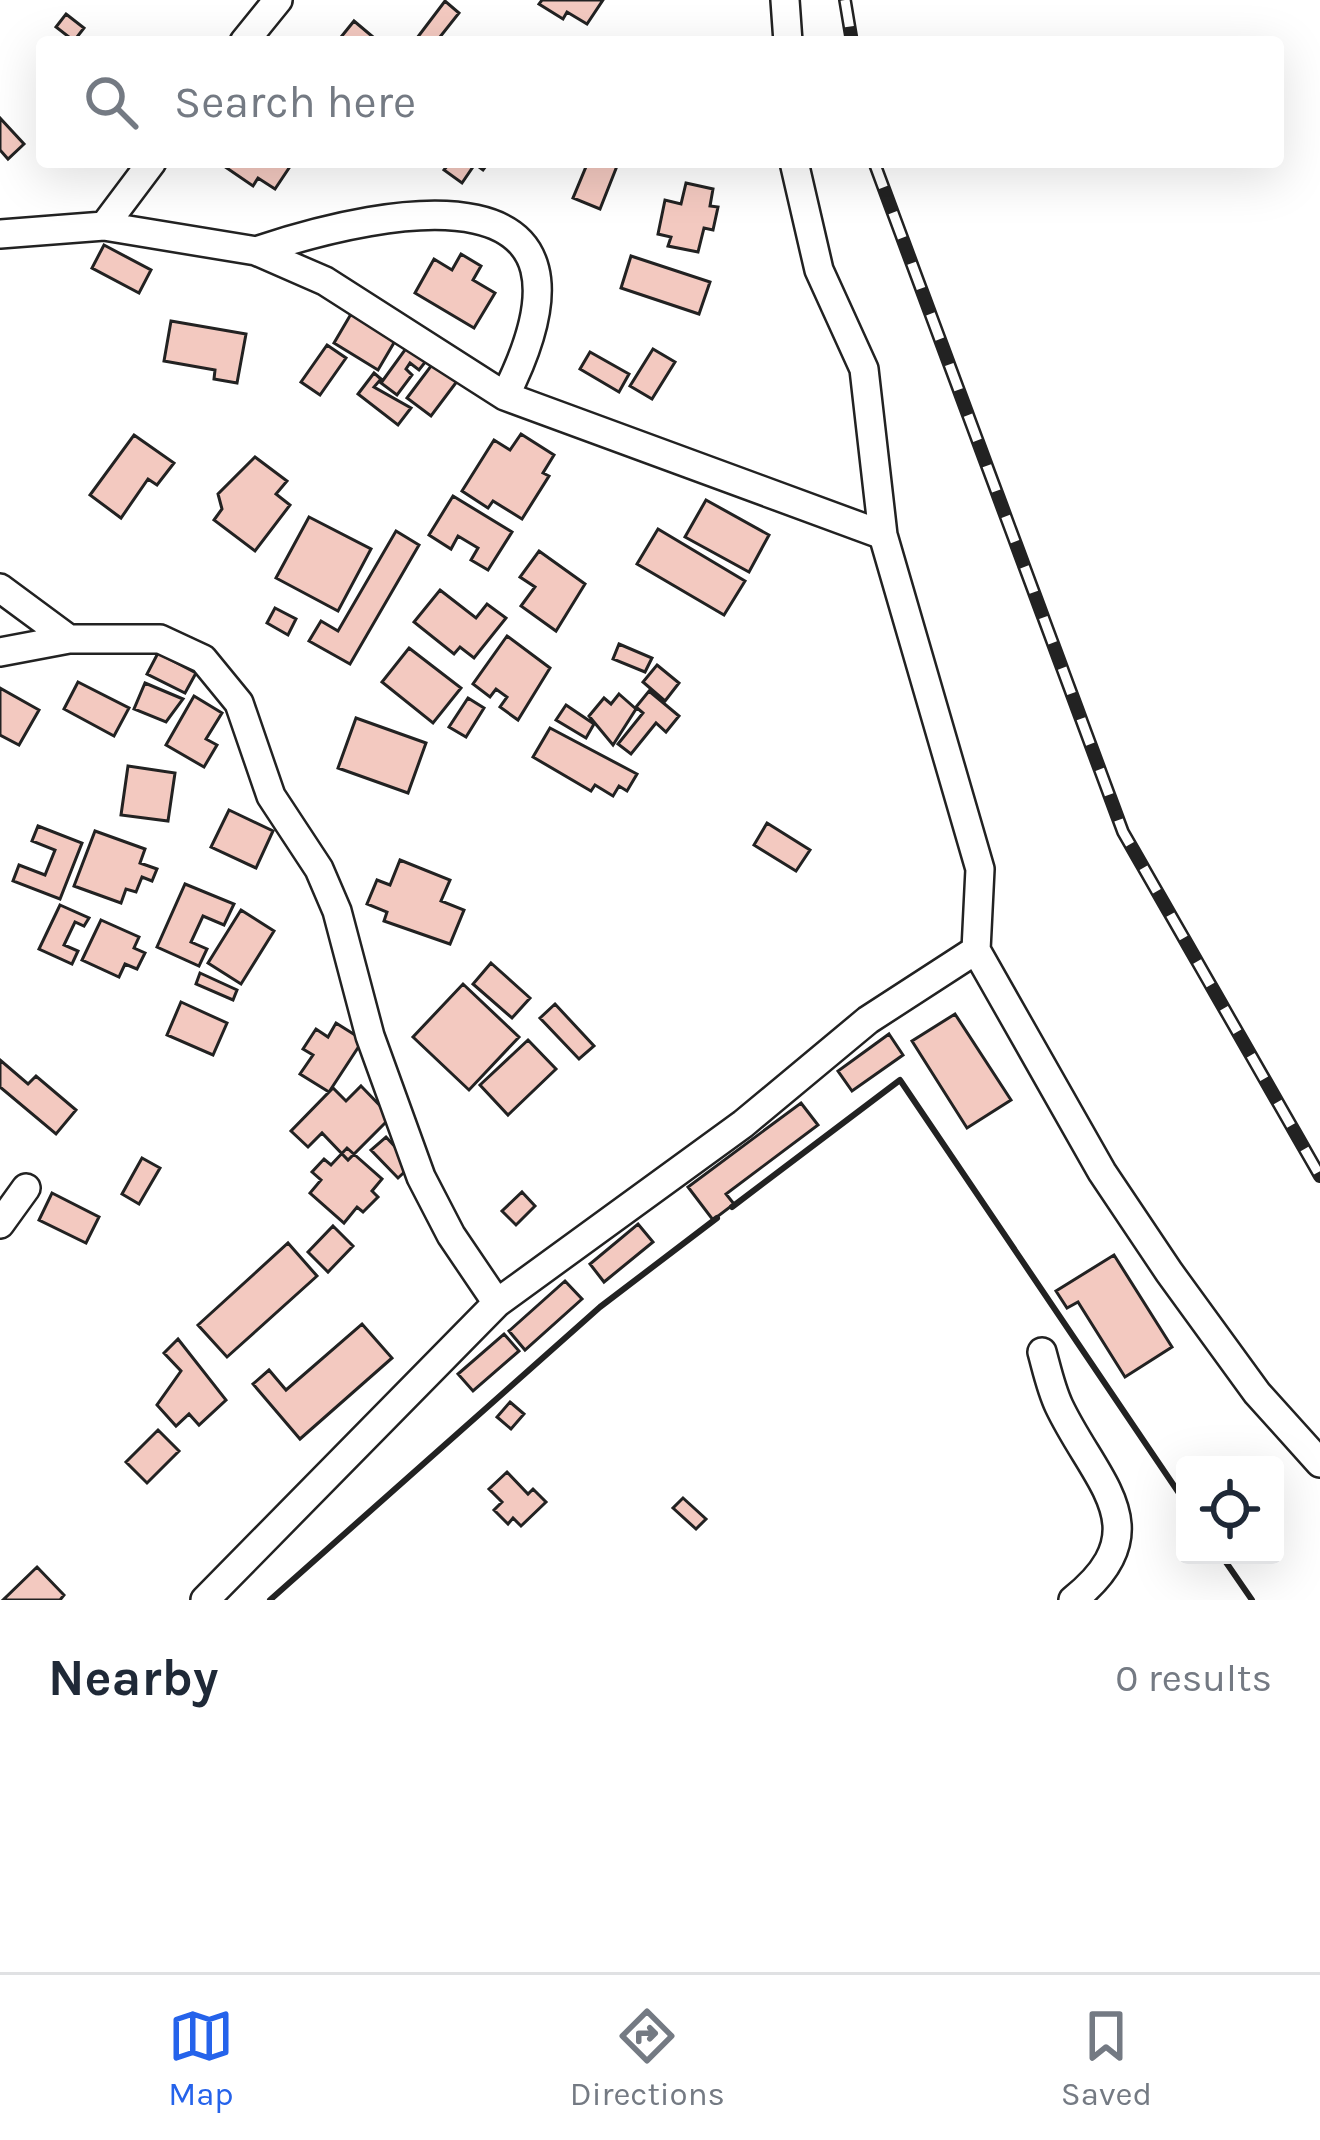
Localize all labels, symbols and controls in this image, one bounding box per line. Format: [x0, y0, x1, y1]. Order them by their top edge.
search box [36, 36, 1284, 168]
icon: search [78, 69, 144, 135]
text: Search here [174, 76, 416, 128]
map controls [1176, 1456, 1284, 1564]
button: locate [1176, 1456, 1284, 1564]
text: Nearby [48, 1648, 218, 1708]
text: 0 results [1115, 1655, 1272, 1701]
tab: Map [168, 2003, 234, 2113]
tab: Directions [570, 2003, 725, 2113]
tab: Saved [1061, 2003, 1152, 2113]

